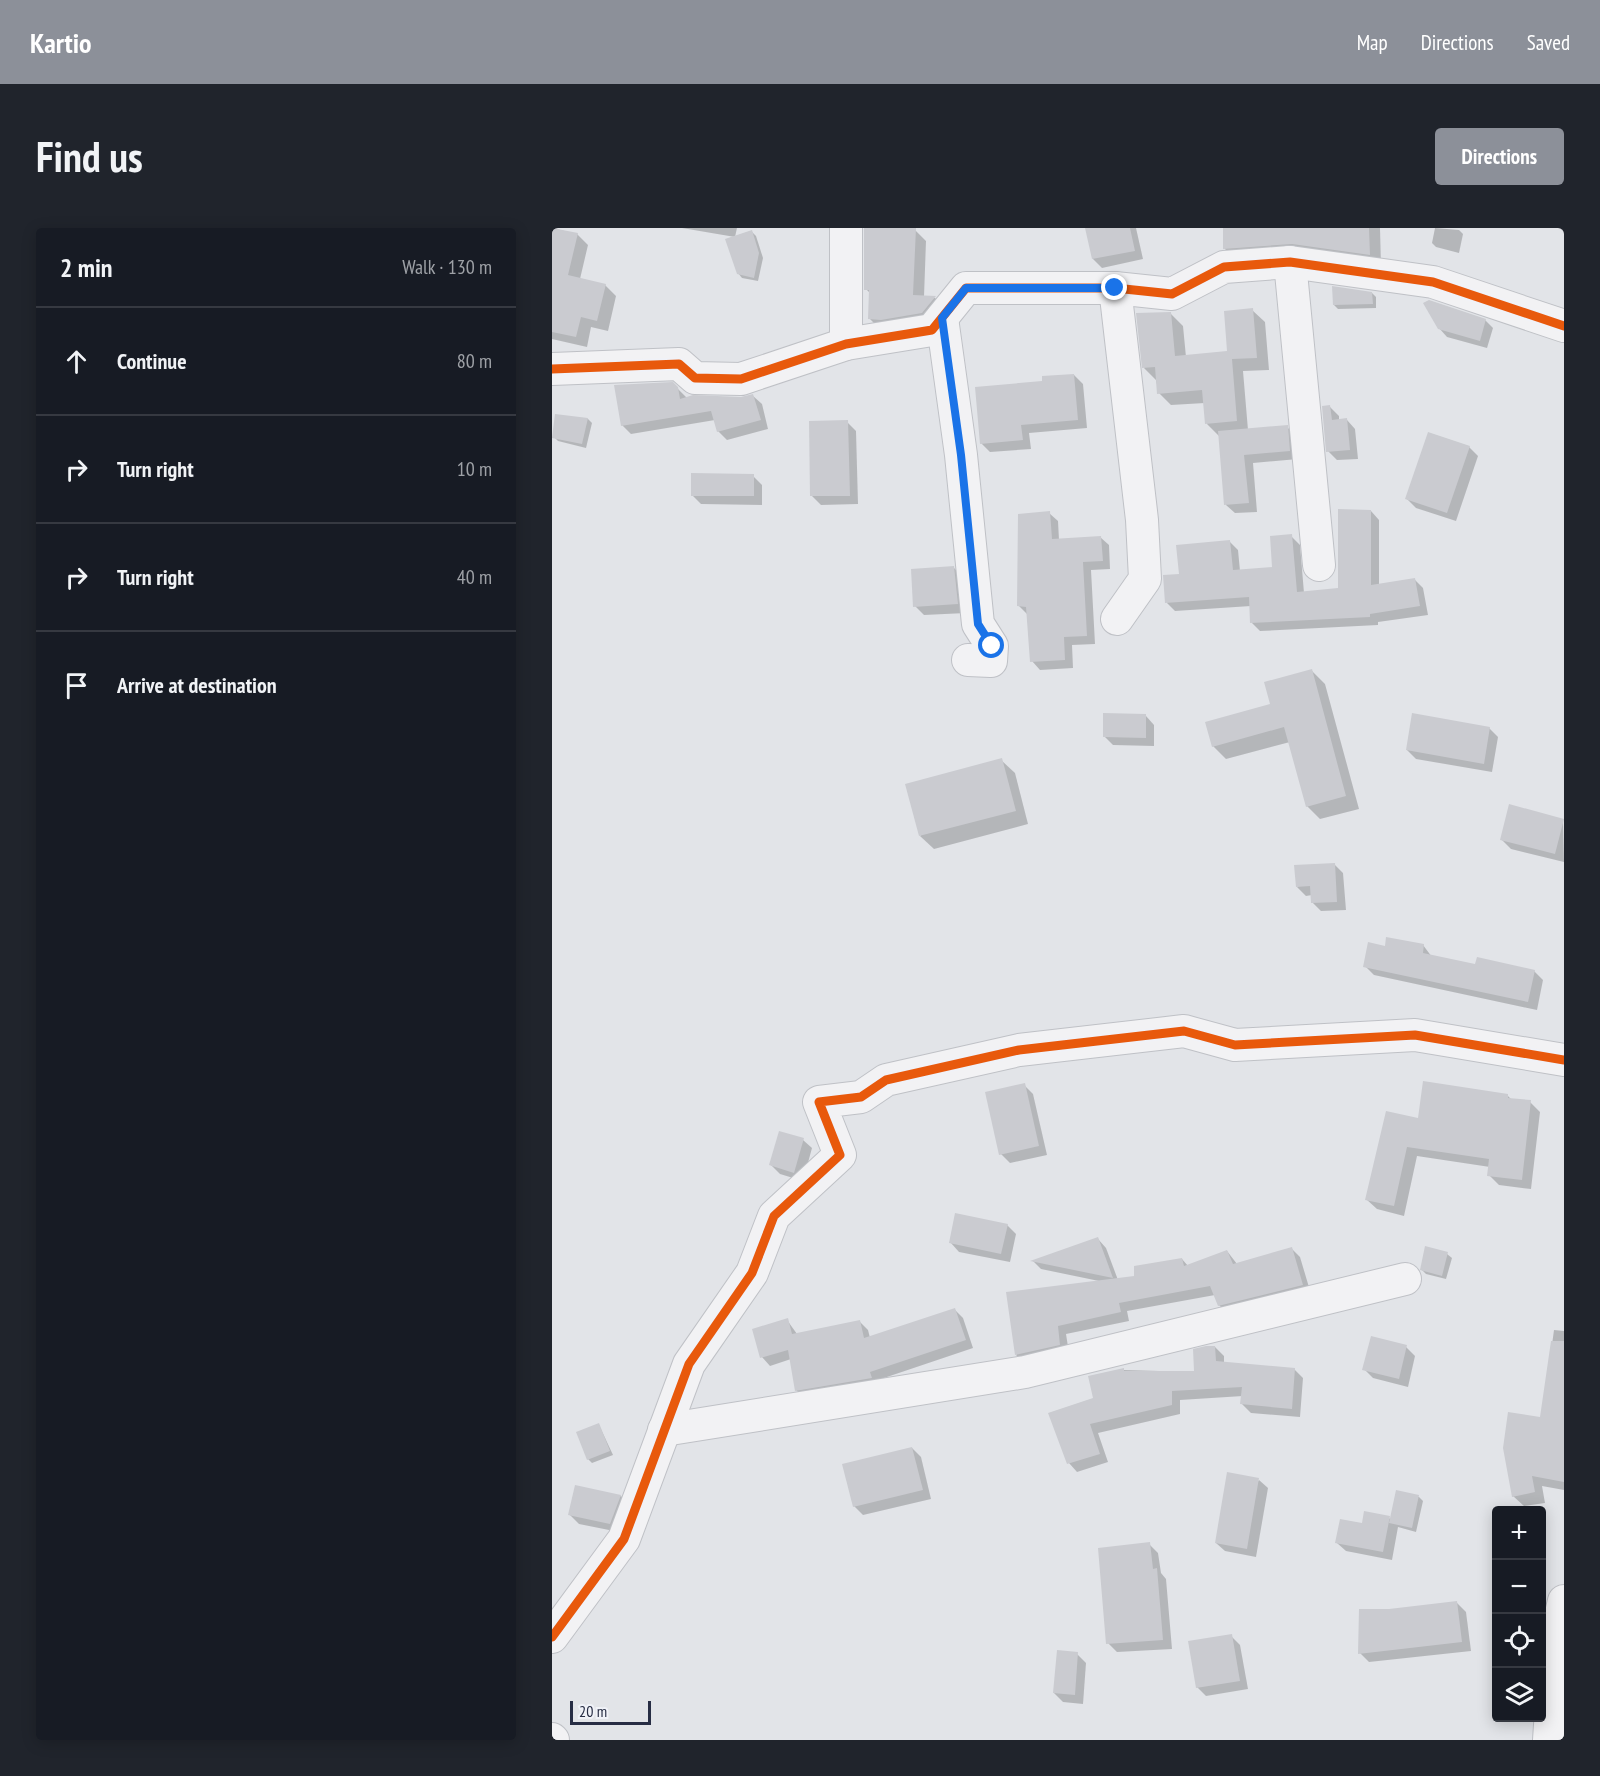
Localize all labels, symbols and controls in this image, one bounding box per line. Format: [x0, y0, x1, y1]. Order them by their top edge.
text: Kartio [30, 24, 92, 61]
text: Map [1357, 29, 1388, 56]
text: Directions [1421, 29, 1494, 56]
text: Saved [1527, 29, 1570, 56]
button: Directions [1435, 128, 1564, 185]
text: Find us [36, 129, 143, 184]
text: 2 min [60, 251, 113, 284]
text: Walk · 130 m [402, 254, 492, 280]
route end [1101, 274, 1127, 300]
icon: ahead [60, 345, 93, 378]
text: Continue [117, 347, 187, 375]
text: 80 m [457, 348, 492, 374]
icon: right [60, 453, 93, 486]
text: Turn right [117, 455, 194, 483]
text: 10 m [457, 456, 492, 482]
icon: right [60, 561, 93, 594]
text: Turn right [117, 563, 194, 591]
text: 40 m [457, 564, 492, 590]
route start [978, 632, 1004, 658]
icon: arrive [60, 669, 93, 702]
text: Arrive at destination [117, 671, 277, 699]
map controls [1492, 1506, 1546, 1722]
button: + [1492, 1506, 1546, 1560]
button: − [1492, 1560, 1546, 1614]
button: locate [1492, 1614, 1546, 1668]
button: layers [1492, 1668, 1546, 1722]
scale bar [570, 1698, 651, 1726]
text: 20 m [579, 1701, 607, 1721]

